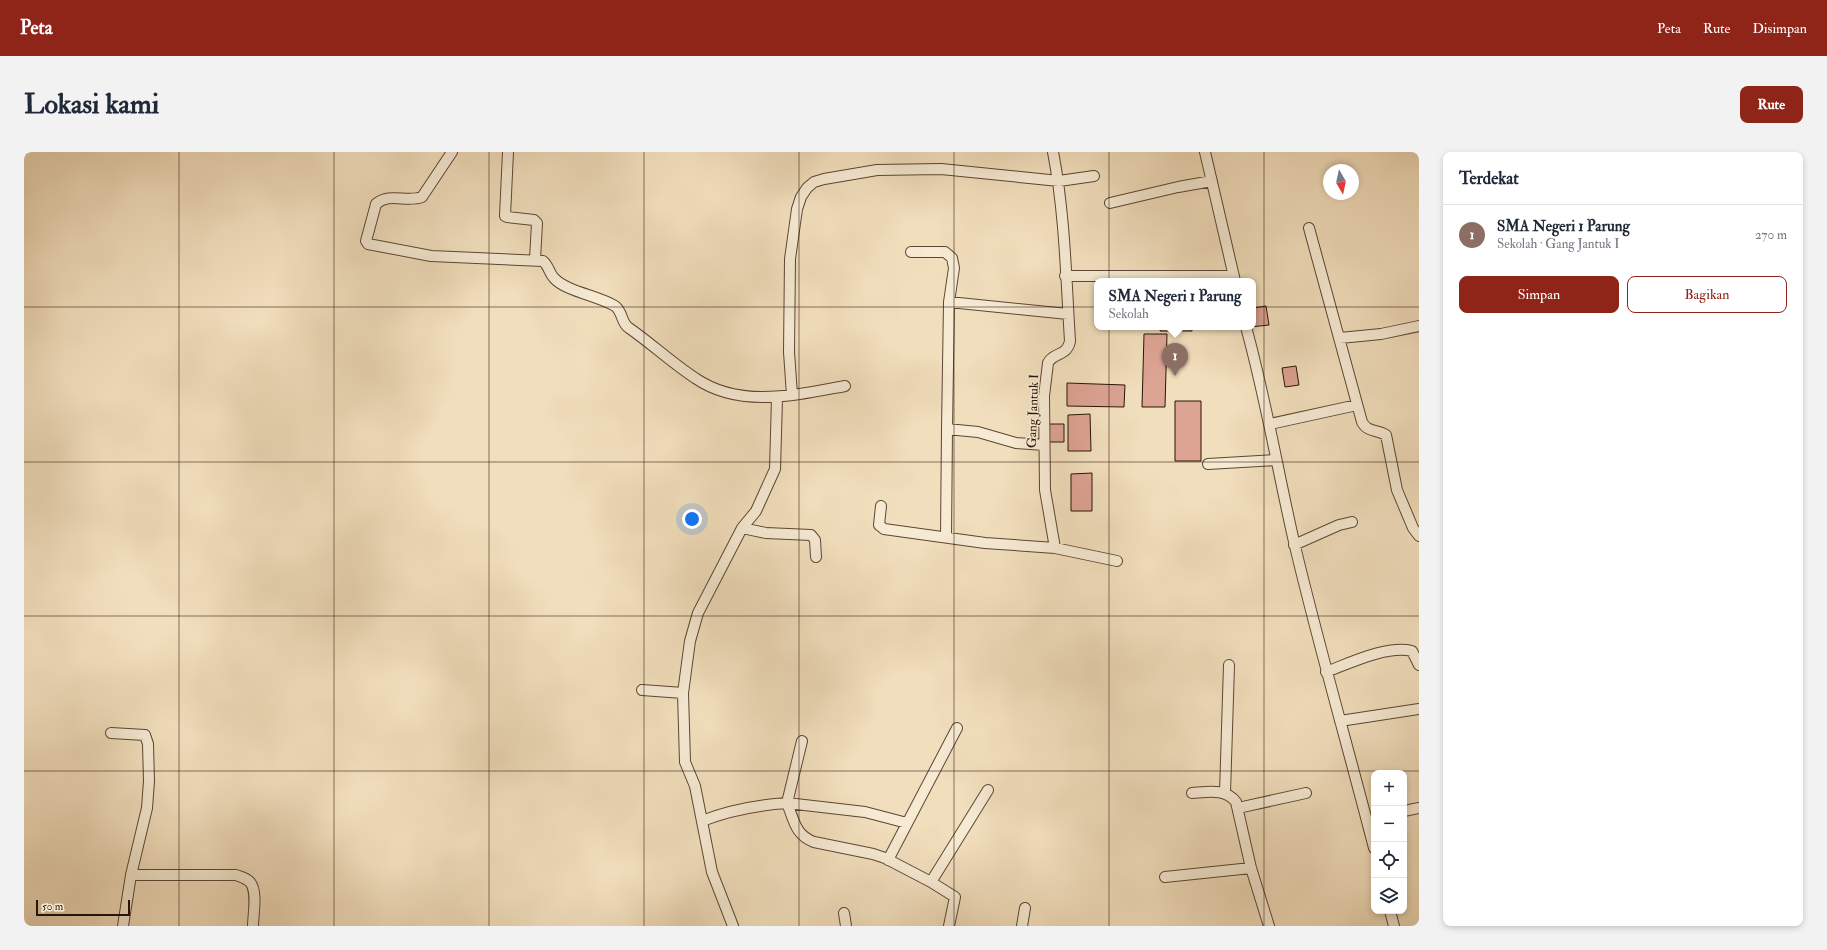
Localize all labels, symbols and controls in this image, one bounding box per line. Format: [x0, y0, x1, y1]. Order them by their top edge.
text: Peta [20, 16, 53, 40]
text: Peta [1657, 20, 1681, 37]
text: Rute [1703, 20, 1730, 37]
text: Disimpan [1752, 20, 1807, 37]
button: Rute [1740, 86, 1803, 123]
text: Lokasi kami [24, 87, 159, 122]
north arrow [1323, 164, 1359, 200]
text: Terdekat [1459, 168, 1519, 189]
text: SMA Negeri 1 Parung [1497, 217, 1630, 236]
text: 1 [1470, 227, 1474, 243]
text: 270 m [1755, 227, 1787, 243]
text: Sekolah · Gang Jantuk I [1497, 236, 1620, 252]
button: Simpan [1459, 276, 1619, 313]
button: Bagikan [1627, 276, 1787, 313]
popup [1094, 278, 1256, 330]
text: SMA Negeri 1 Parung [1109, 287, 1241, 306]
text: Sekolah [1109, 306, 1149, 322]
pin: 1 [1162, 343, 1188, 376]
street label: Gang Jantuk I [1024, 374, 1042, 448]
your location [682, 509, 702, 529]
map controls [1371, 770, 1407, 914]
button: + [1371, 770, 1407, 806]
button: − [1371, 806, 1407, 842]
button: locate [1371, 842, 1407, 878]
button: layers [1371, 878, 1407, 914]
scale bar [36, 898, 130, 917]
text: 50 m [42, 900, 63, 913]

